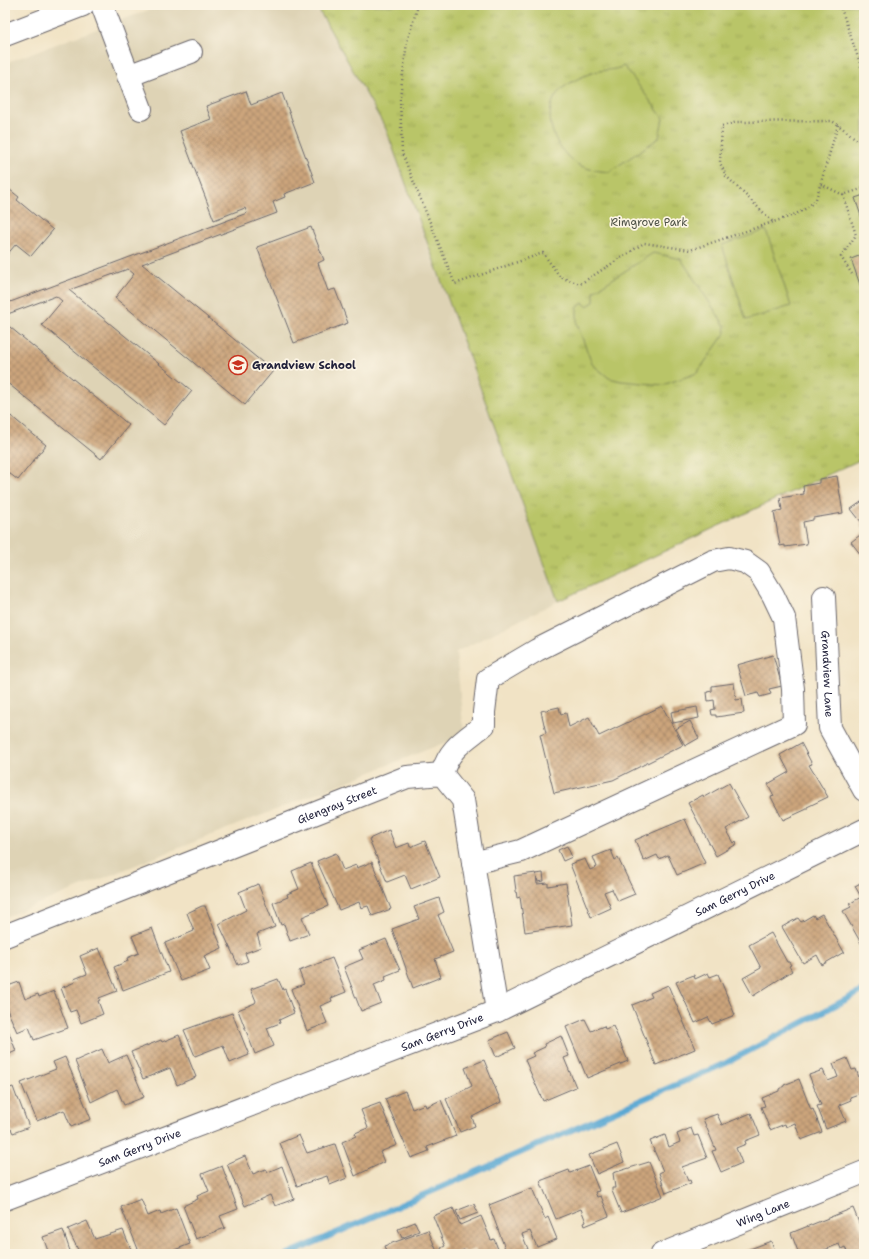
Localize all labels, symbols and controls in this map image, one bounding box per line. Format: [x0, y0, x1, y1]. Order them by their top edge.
park label: Rimgrove Park [611, 215, 687, 230]
school or university icon: Grandview School [227, 354, 249, 376]
place label: Grandview School [252, 358, 356, 373]
street label: Grandview Lane [818, 630, 837, 718]
street label: Glengray Street [295, 782, 379, 827]
street label: Sam Gerry Drive [692, 868, 777, 920]
street label: Sam Gerry Drive [399, 1009, 486, 1055]
street label: Sam Gerry Drive [96, 1125, 183, 1170]
street label: Wing Lane [734, 1195, 792, 1231]

